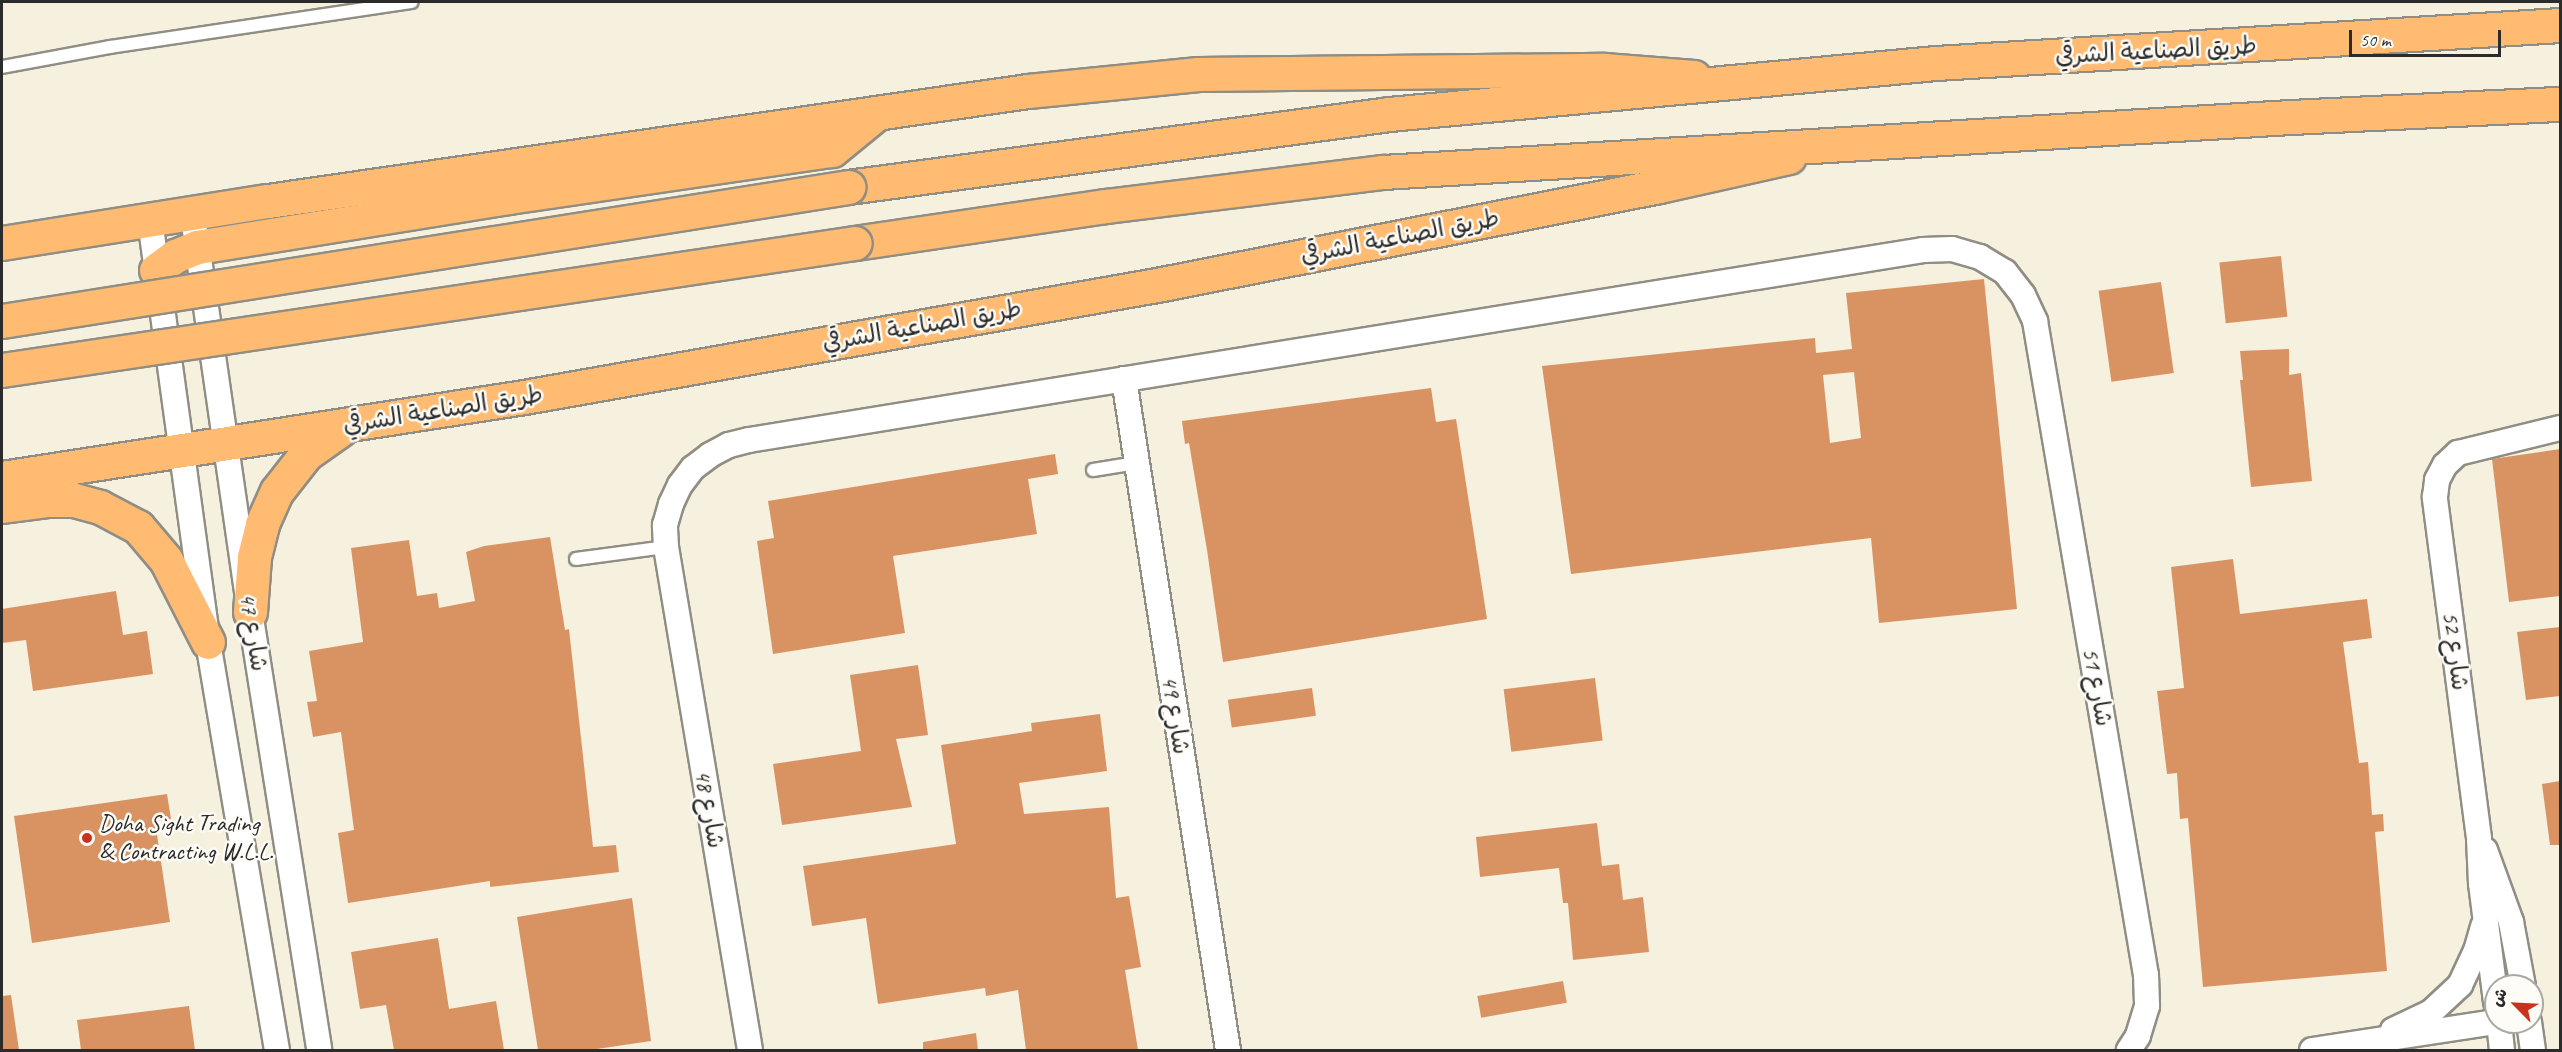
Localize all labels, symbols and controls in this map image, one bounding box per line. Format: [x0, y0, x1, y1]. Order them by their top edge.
scale bar [2352, 18, 2504, 56]
text: 50 m [2360, 29, 2391, 51]
street label: طريق الصناعية الشرقي [2054, 31, 2258, 71]
street label: طريق الصناعية الشرقي [1298, 204, 1502, 270]
street label: طريق الصناعية الشرقي [820, 294, 1024, 358]
street label: طريق الصناعية الشرقي [341, 380, 545, 440]
street label: شارع 47 [233, 591, 273, 673]
street label: شارع 52 [2436, 610, 2474, 692]
street label: شارع 51 [2076, 645, 2118, 729]
street label: شارع 49 [1155, 674, 1195, 756]
street label: شارع 48 [688, 767, 730, 851]
place label: Doha Sight Trading & Contracting W.L.L. [99, 810, 273, 866]
marker: Doha Sight Trading & Contracting W.L.L. [80, 831, 94, 845]
north arrow [2484, 974, 2544, 1034]
text: ش [2487, 985, 2512, 1010]

